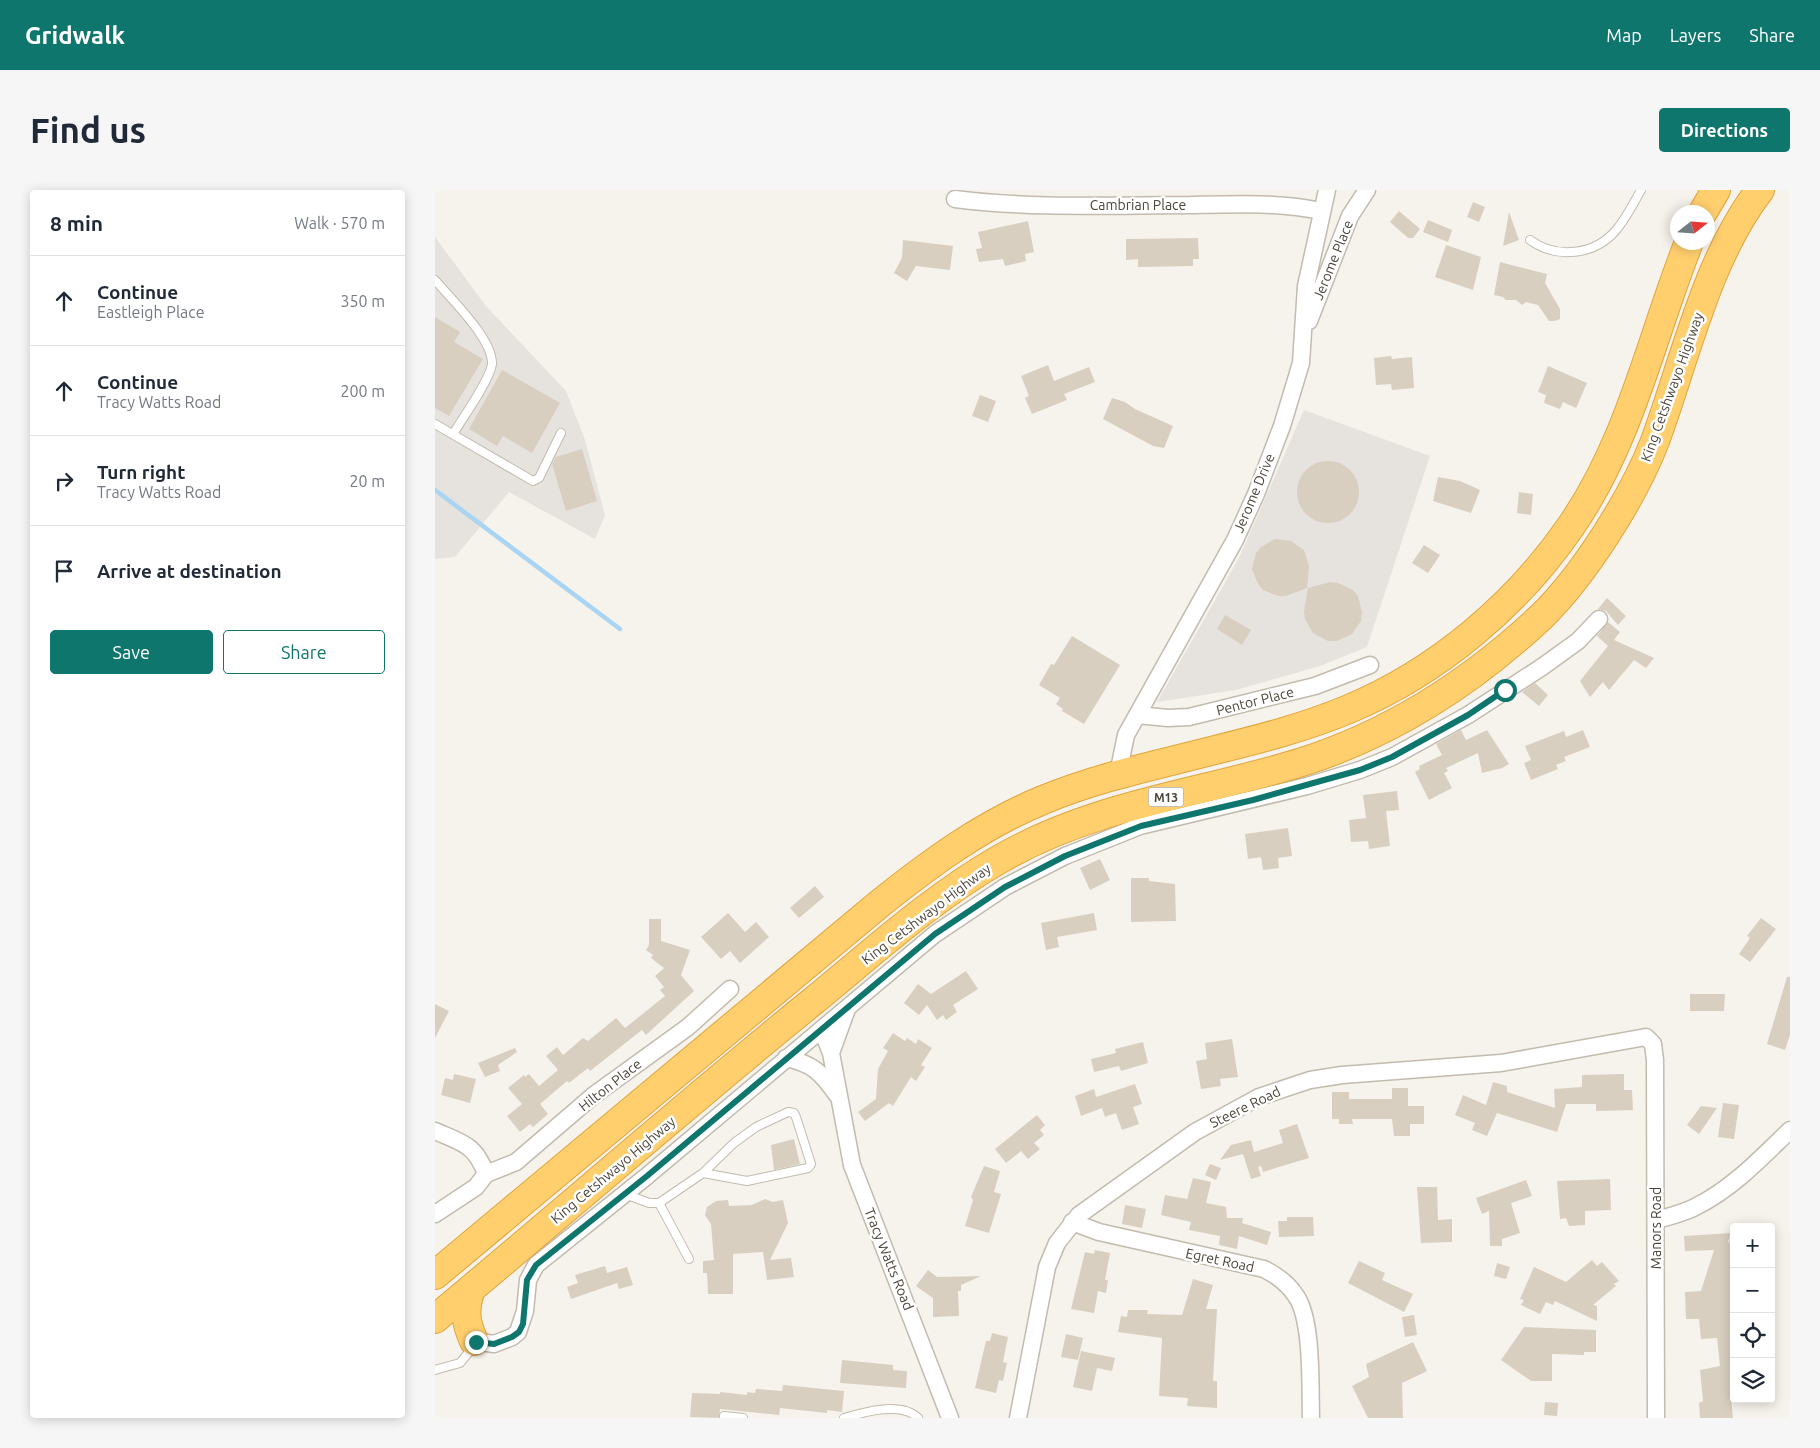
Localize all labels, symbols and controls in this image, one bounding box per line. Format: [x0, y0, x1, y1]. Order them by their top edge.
text: Gridwalk [25, 22, 125, 49]
text: Map [1606, 25, 1642, 45]
text: Layers [1670, 25, 1721, 45]
text: Share [1749, 25, 1795, 45]
button: Directions [1659, 108, 1790, 152]
text: Find us [30, 110, 146, 150]
street label: Cambrian Place [1090, 197, 1186, 213]
north arrow [1670, 205, 1715, 250]
text: 8 min [50, 211, 103, 235]
text: Walk · 570 m [294, 214, 385, 232]
street label: Jerome Place [1310, 218, 1356, 302]
text: Continue [97, 281, 178, 303]
icon: ahead [50, 287, 78, 315]
text: 350 m [340, 292, 385, 310]
text: Eastleigh Place [97, 303, 205, 321]
street label: King Cetshwayo Highway [1638, 310, 1707, 464]
text: Continue [97, 371, 178, 393]
icon: ahead [50, 377, 78, 405]
text: 200 m [340, 382, 385, 400]
text: Tracy Watts Road [97, 393, 221, 411]
street label: Jerome Drive [1230, 451, 1278, 535]
text: Turn right [97, 461, 185, 483]
icon: right [50, 467, 78, 495]
text: 20 m [349, 472, 385, 490]
text: Tracy Watts Road [97, 483, 221, 501]
icon: arrive [50, 557, 78, 585]
text: Arrive at destination [97, 560, 282, 582]
button: Save [50, 630, 213, 674]
button: Share [223, 630, 385, 674]
route start [1494, 679, 1517, 702]
street label: Pentor Place [1215, 684, 1295, 718]
road number: M13 [1149, 788, 1183, 806]
street label: King Cetshwayo Highway [858, 860, 994, 968]
street label: Hilton Place [575, 1056, 645, 1114]
street label: Steere Road [1207, 1083, 1283, 1131]
street label: King Cetshwayo Highway [548, 1113, 679, 1227]
street label: Manors Road [1648, 1187, 1664, 1269]
street label: Tracy Watts Road [861, 1206, 917, 1312]
map controls [1730, 1223, 1775, 1403]
button: + [1730, 1223, 1775, 1268]
street label: Egret Road [1184, 1245, 1256, 1275]
button: − [1730, 1268, 1775, 1313]
button: locate [1730, 1313, 1775, 1358]
route end [465, 1331, 488, 1354]
button: layers [1730, 1358, 1775, 1403]

